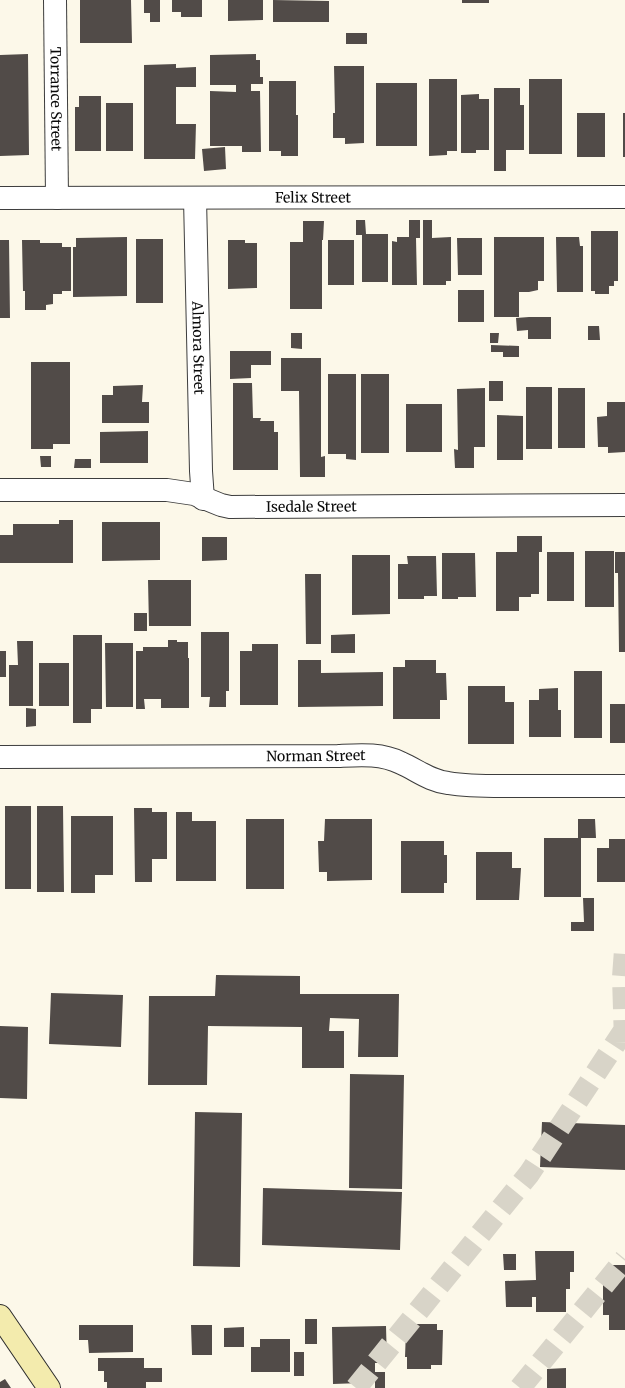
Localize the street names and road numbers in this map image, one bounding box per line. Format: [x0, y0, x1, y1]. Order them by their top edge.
street label: Torrance Street [46, 47, 66, 152]
street label: Felix Street [275, 188, 352, 207]
street label: Almora Street [188, 300, 208, 395]
street label: Isedale Street [266, 497, 357, 516]
street label: Norman Street [266, 746, 366, 765]

